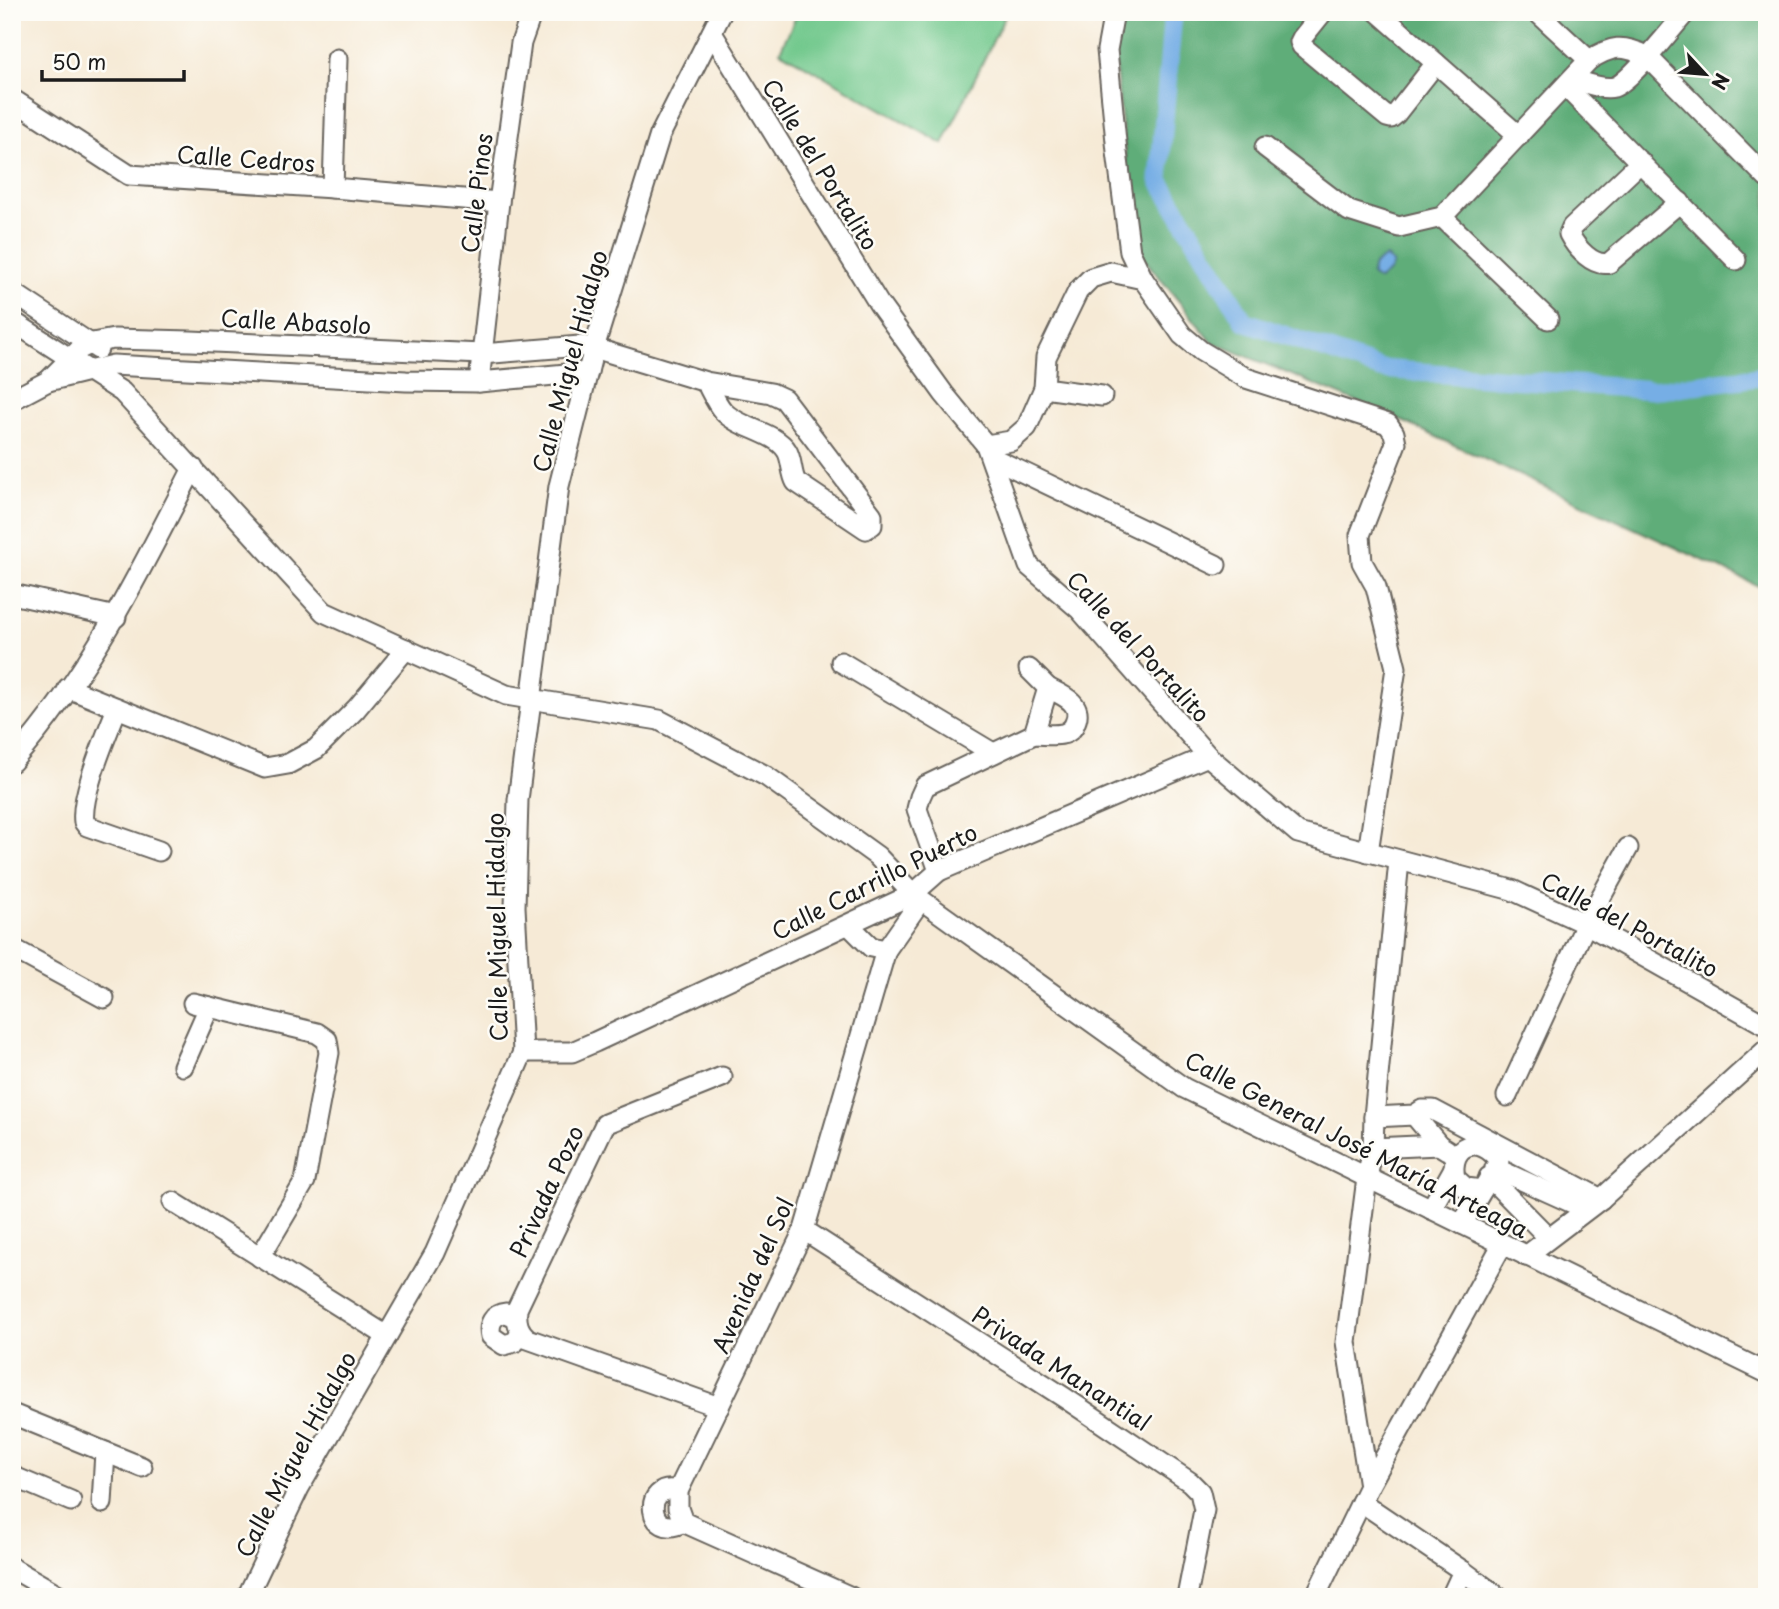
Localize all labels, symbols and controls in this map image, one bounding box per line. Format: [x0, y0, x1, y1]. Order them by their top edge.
scale bar [42, 38, 184, 82]
north arrow [1670, 38, 1740, 108]
text: 50 m [52, 45, 106, 77]
text: N [1705, 69, 1737, 95]
street label: Calle del Portalito [754, 71, 888, 257]
street label: Calle Pinos [451, 131, 501, 255]
street label: Calle Cedros [176, 136, 316, 180]
street label: Calle Miguel Hidalgo [522, 246, 616, 476]
street label: Calle Abasolo [220, 300, 372, 342]
street label: Calle del Portalito [1059, 562, 1219, 730]
street label: Calle Miguel Hidalgo [477, 812, 515, 1042]
street label: Calle Carrillo Puerto [765, 814, 983, 948]
street label: Calle del Portalito [1535, 862, 1725, 986]
street label: Calle General José María Arteaga [1179, 1042, 1535, 1246]
street label: Privada Pozo [500, 1119, 592, 1263]
street label: Avenida del Sol [702, 1192, 802, 1358]
street label: Privada Manantial [966, 1297, 1158, 1439]
street label: Calle Miguel Hidalgo [226, 1345, 364, 1563]

